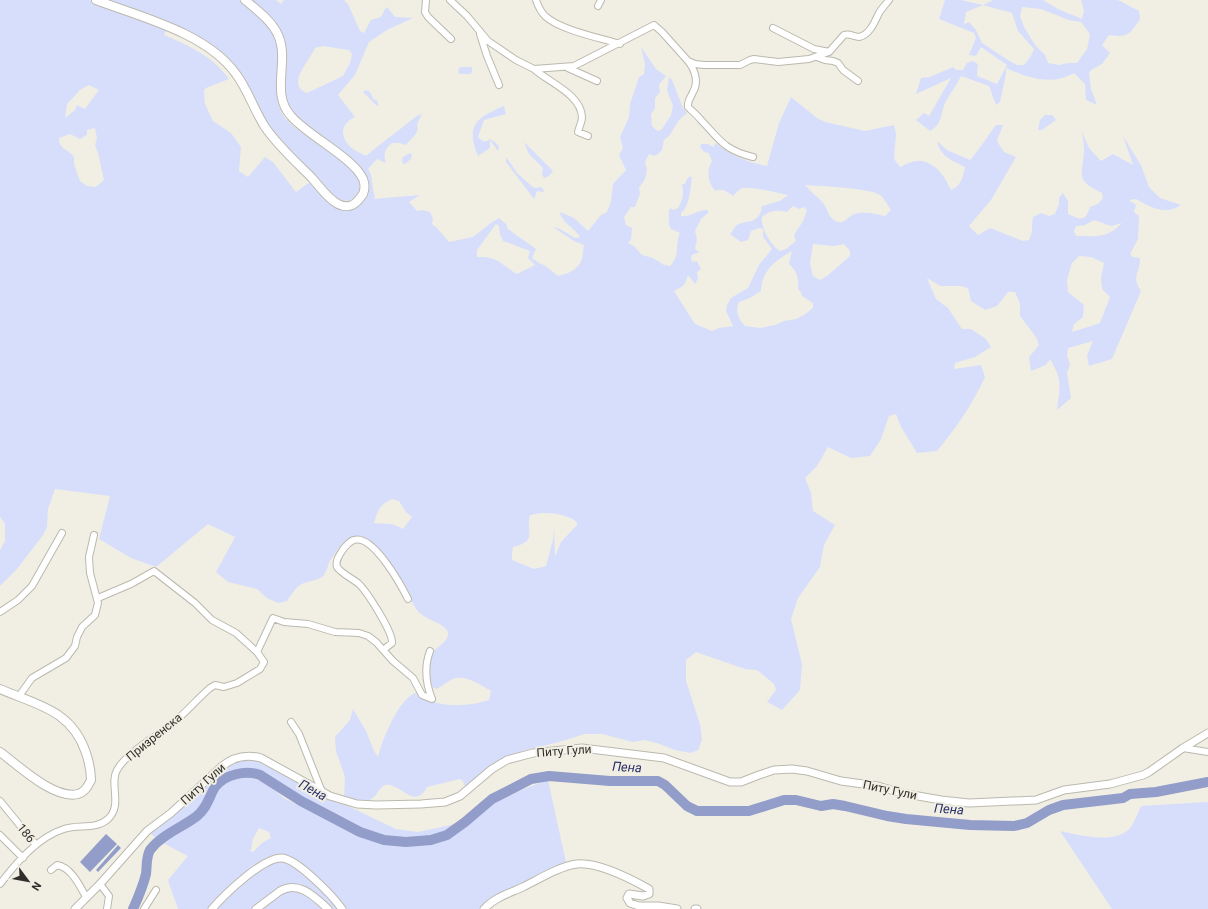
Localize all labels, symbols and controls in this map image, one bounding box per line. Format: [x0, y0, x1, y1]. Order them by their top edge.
street label: Призренска [123, 710, 185, 764]
street label: Питу Гули [536, 742, 592, 760]
water label: Пена [612, 759, 642, 775]
street label: Питу Гули [178, 760, 228, 808]
water label: Пена [296, 776, 330, 804]
street label: Питу Гули [862, 777, 918, 803]
water label: Пена [934, 800, 965, 818]
street label: 186 [14, 821, 38, 845]
north arrow [8, 861, 48, 901]
text: N [28, 879, 44, 893]

